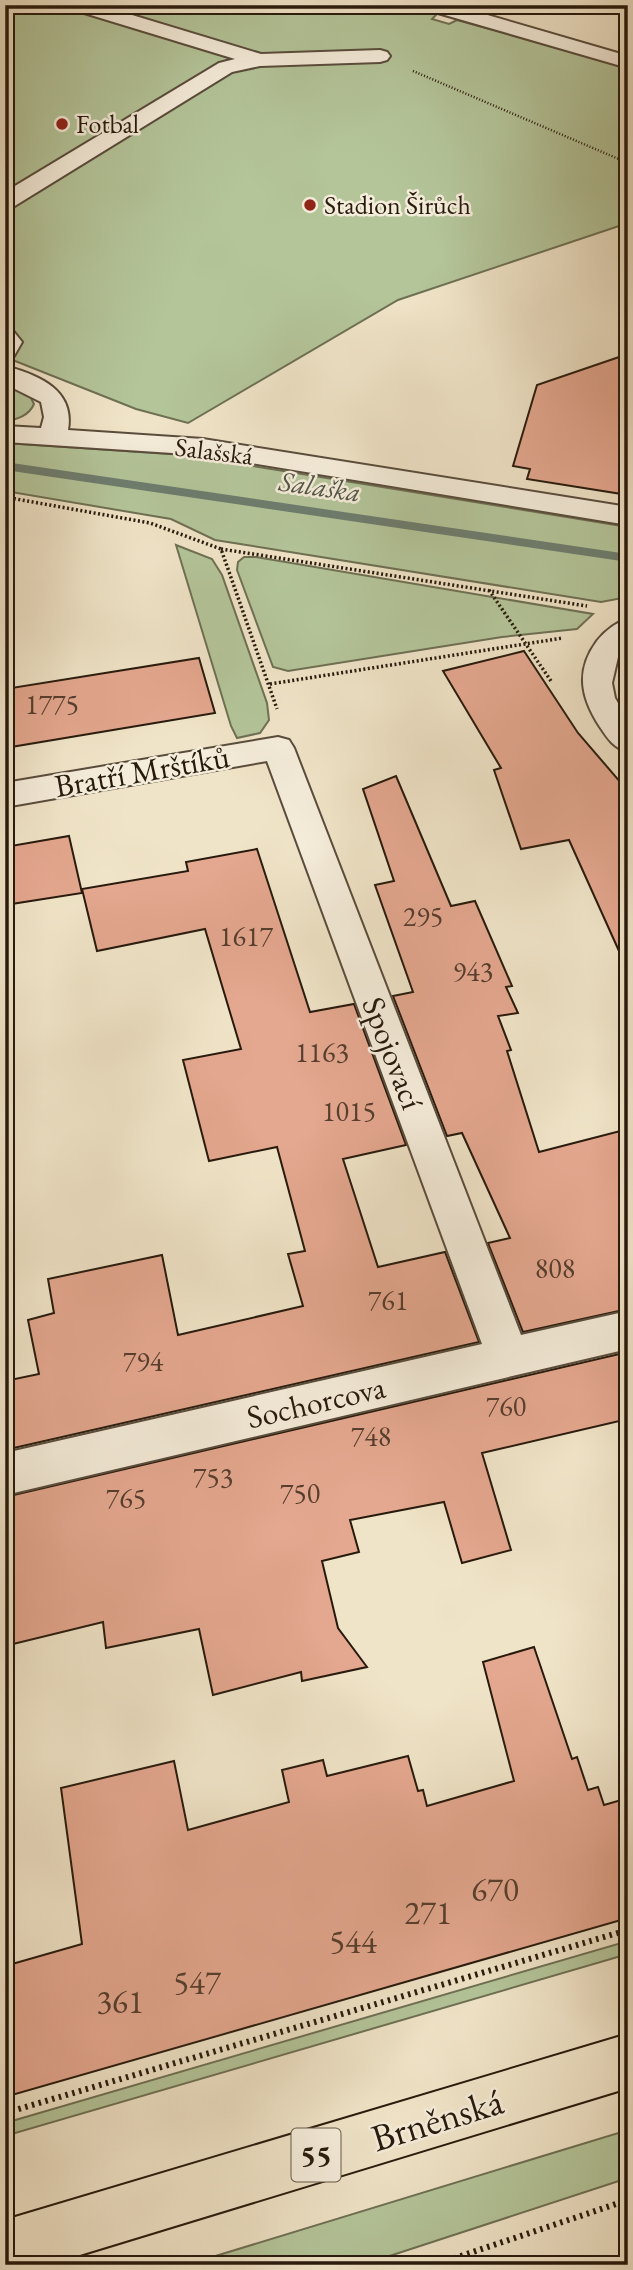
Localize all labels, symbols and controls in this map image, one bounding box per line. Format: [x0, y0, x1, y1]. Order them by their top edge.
place label: Fotbal [76, 107, 139, 141]
marker: Fotbal [54, 116, 70, 132]
place label: Stadion Širůch [324, 188, 471, 222]
marker: Stadion Širůch [302, 197, 318, 213]
street label: Salašská [173, 429, 256, 473]
water label: Salaška [276, 462, 363, 510]
house number: 1775 [25, 686, 79, 722]
street label: Bratří Mrštíků [51, 735, 233, 807]
house number: 295 [403, 898, 443, 934]
house number: 1617 [219, 918, 273, 954]
house number: 943 [453, 953, 493, 989]
street label: Spojovací [352, 991, 434, 1115]
house number: 1163 [295, 1034, 349, 1070]
house number: 1015 [322, 1093, 376, 1129]
house number: 808 [535, 1250, 575, 1286]
house number: 761 [368, 1282, 408, 1318]
house number: 794 [123, 1343, 164, 1379]
street label: Sochorcova [243, 1366, 390, 1438]
house number: 760 [486, 1388, 526, 1424]
house number: 748 [351, 1418, 391, 1454]
house number: 753 [193, 1459, 233, 1495]
house number: 750 [280, 1475, 320, 1511]
house number: 765 [106, 1480, 146, 1516]
house number: 670 [471, 1868, 519, 1911]
house number: 271 [404, 1891, 452, 1934]
house number: 544 [329, 1920, 377, 1963]
house number: 547 [173, 1961, 221, 2004]
house number: 361 [96, 1980, 144, 2023]
street label: Brněnská [365, 2076, 510, 2162]
road number: 55 [292, 2128, 340, 2182]

